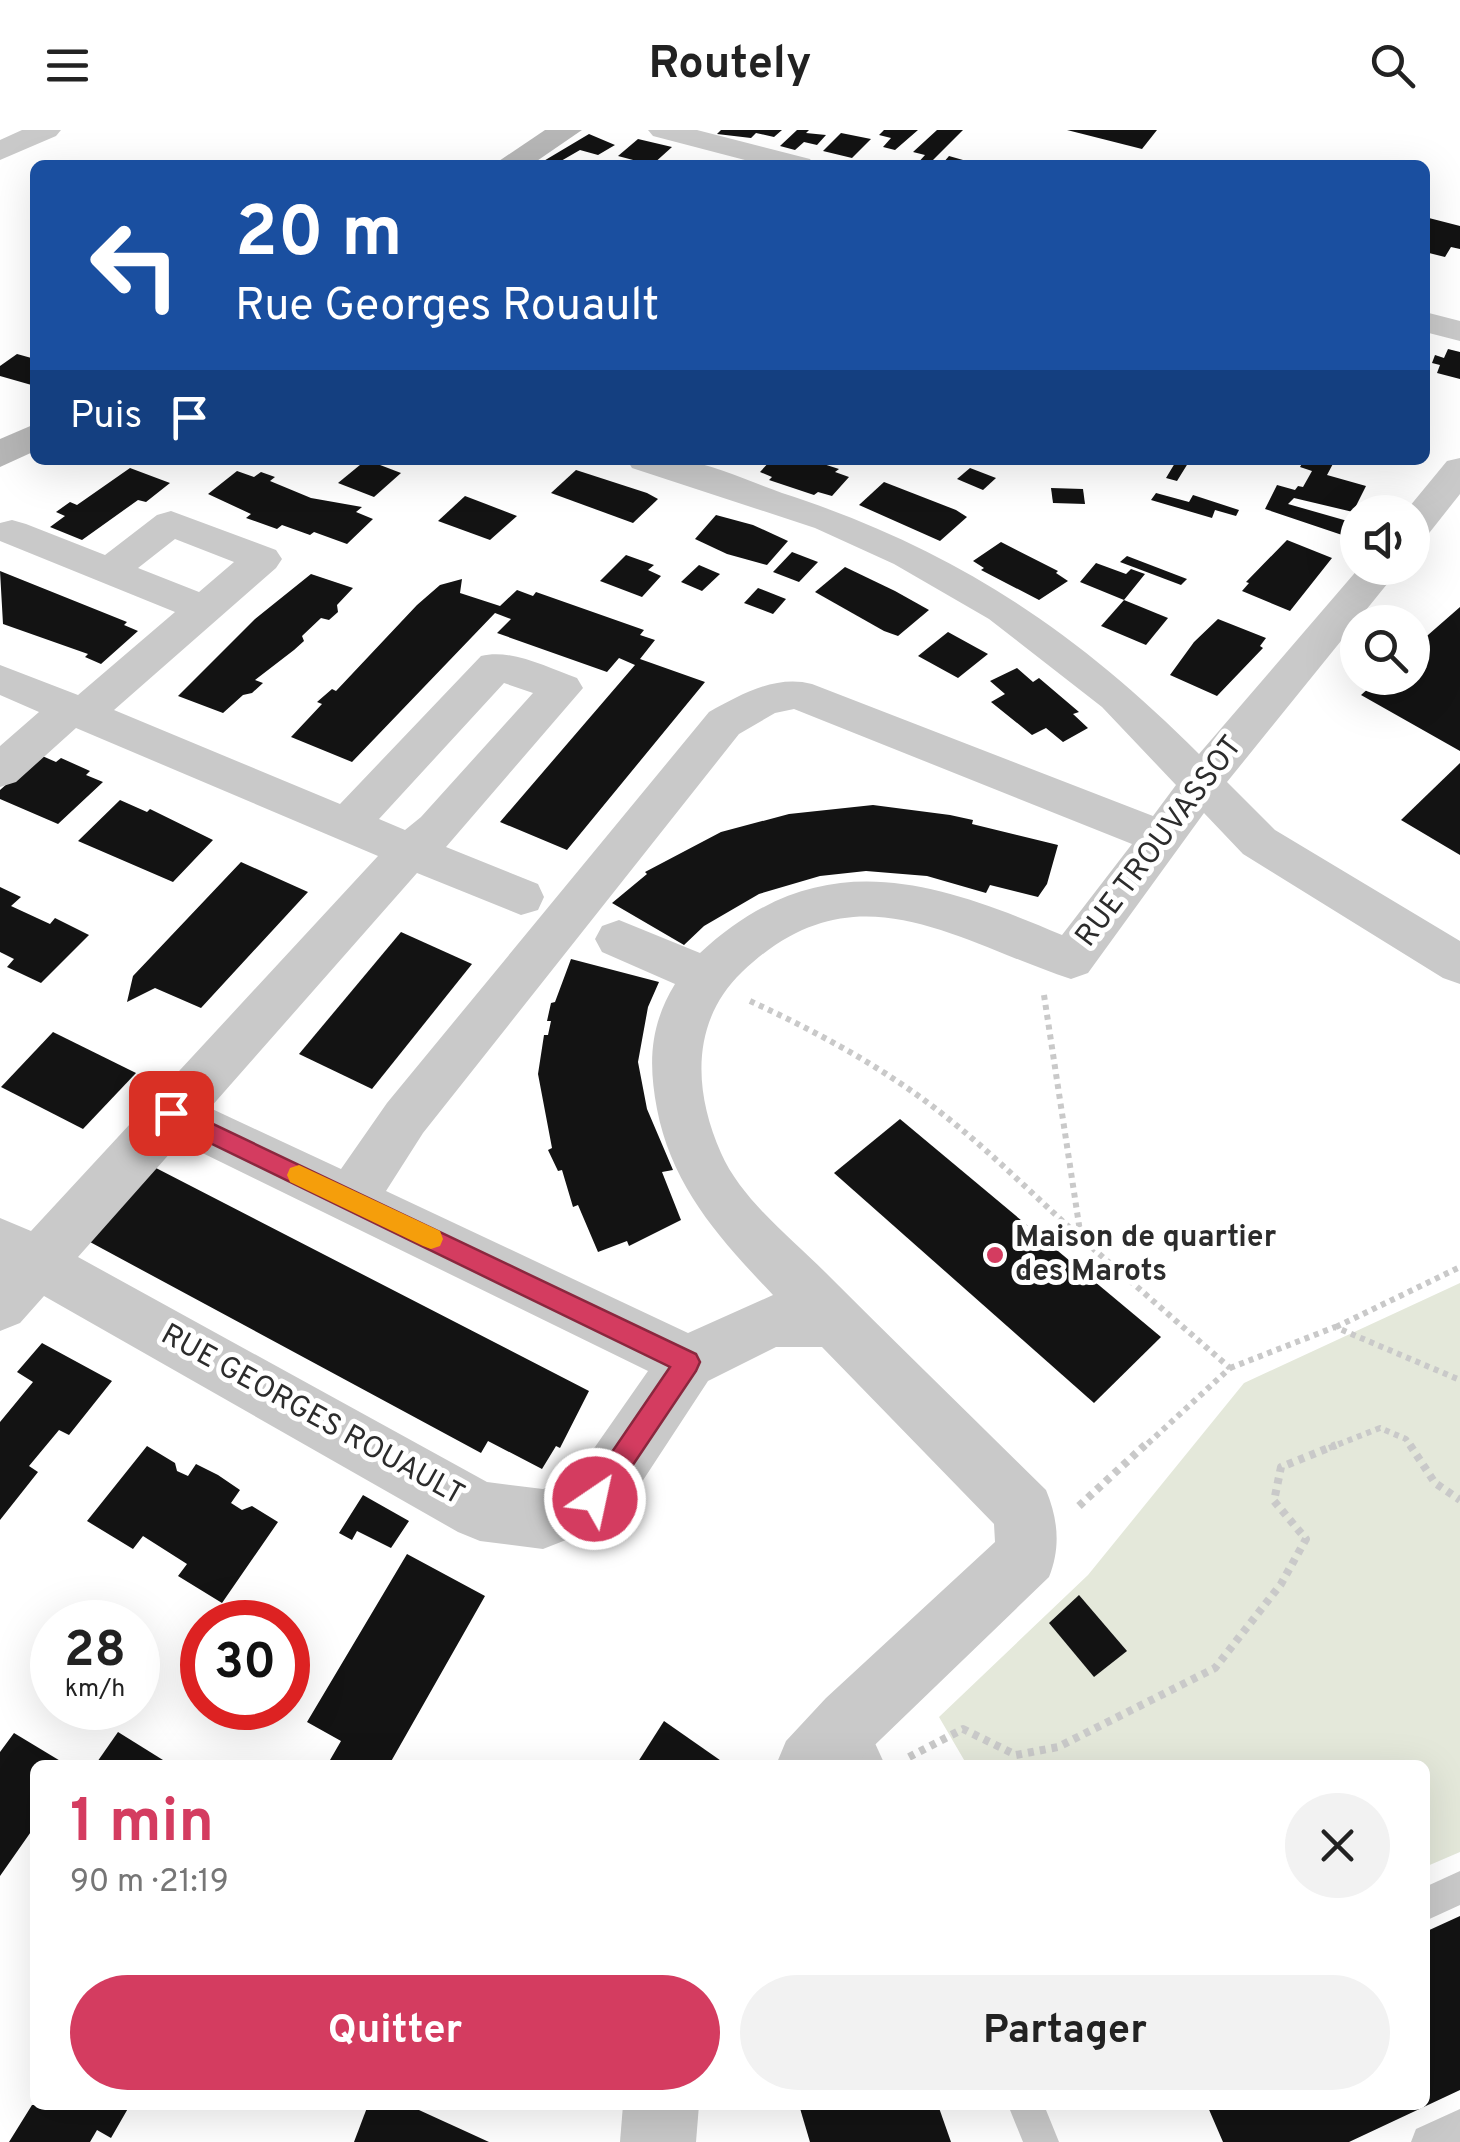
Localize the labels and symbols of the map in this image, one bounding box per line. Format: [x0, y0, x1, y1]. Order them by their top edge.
street label: RUE TROUVASSOT [1069, 729, 1251, 955]
pin [129, 1071, 214, 1156]
place label: Maison de quartier des Marots [1015, 1220, 1277, 1291]
marker: Maison de quartier des Marots [984, 1244, 1006, 1266]
street label: RUE GEORGES ROUAULT [154, 1317, 470, 1515]
position arrow [543, 1447, 647, 1551]
speed limit sign: 30 [180, 1600, 310, 1730]

